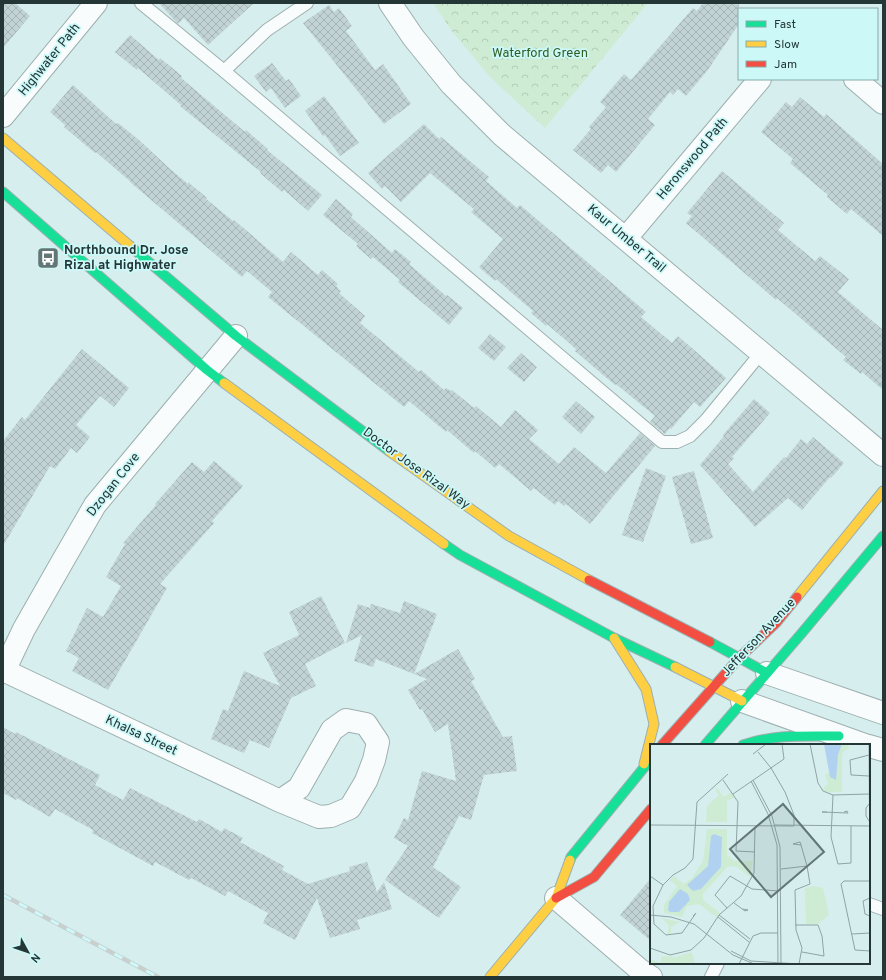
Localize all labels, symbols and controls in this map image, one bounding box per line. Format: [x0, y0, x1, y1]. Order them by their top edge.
legend [738, 8, 878, 80]
text: Fast [774, 17, 796, 33]
street label: Highwater Path [16, 20, 84, 100]
text: Slow [774, 37, 800, 53]
park label: Waterford Green [492, 46, 588, 62]
text: Jam [774, 57, 797, 73]
street label: Heronswood Path [654, 115, 732, 203]
street label: Kaur Umber Trail [583, 201, 669, 277]
place label: Northbound Dr. Jose Rizal at Highwater [64, 243, 188, 274]
bus stop icon: Northbound Dr. Jose Rizal at Highwater [35, 245, 61, 271]
street label: Doctor Jose Rizal Way [359, 425, 473, 513]
street label: Dzogan Cove [84, 450, 144, 520]
street label: Jefferson Avenue [719, 595, 799, 681]
street label: Khalsa Street [102, 712, 180, 760]
inset map [650, 744, 870, 964]
north arrow [8, 932, 48, 972]
text: N [27, 950, 43, 965]

